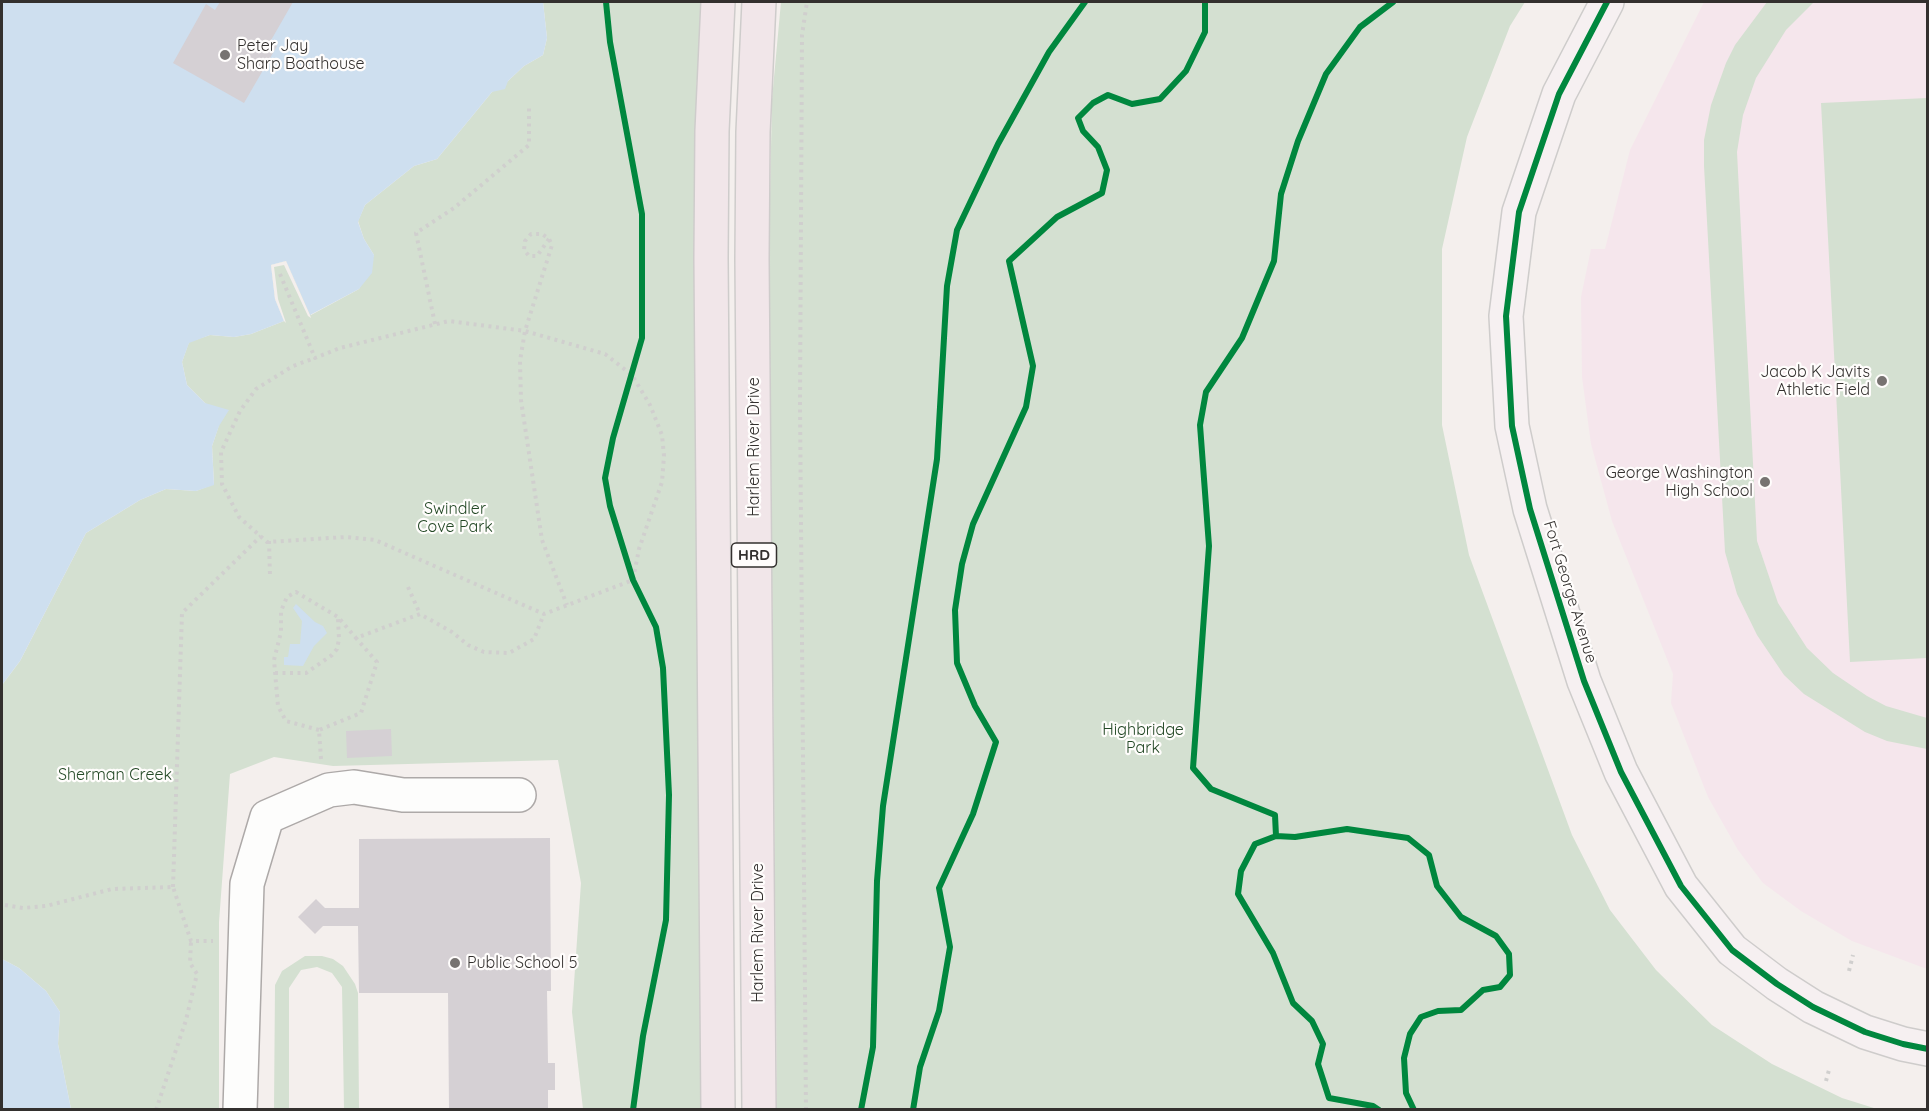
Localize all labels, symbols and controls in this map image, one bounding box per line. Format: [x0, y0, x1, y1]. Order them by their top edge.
place label: Peter Jay Sharp Boathouse [237, 36, 365, 74]
marker: Peter Jay Sharp Boathouse [218, 48, 232, 62]
place label: Jacob K Javits Athletic Field [1760, 362, 1870, 400]
marker: Jacob K Javits Athletic Field [1875, 374, 1889, 388]
street label: Harlem River Drive [744, 377, 764, 517]
place label: George Washington High School [1606, 463, 1753, 501]
marker: George Washington High School [1758, 475, 1772, 489]
park label: Swindler Cove Park [417, 499, 493, 537]
street label: Fort George Avenue [1539, 518, 1601, 666]
road number: HRD [732, 543, 777, 567]
park label: Highbridge Park [1102, 720, 1184, 758]
park label: Sherman Creek [58, 765, 172, 785]
street label: Harlem River Drive [748, 863, 768, 1003]
place label: Public School 5 [467, 953, 577, 973]
marker: Public School 5 [448, 956, 462, 970]

